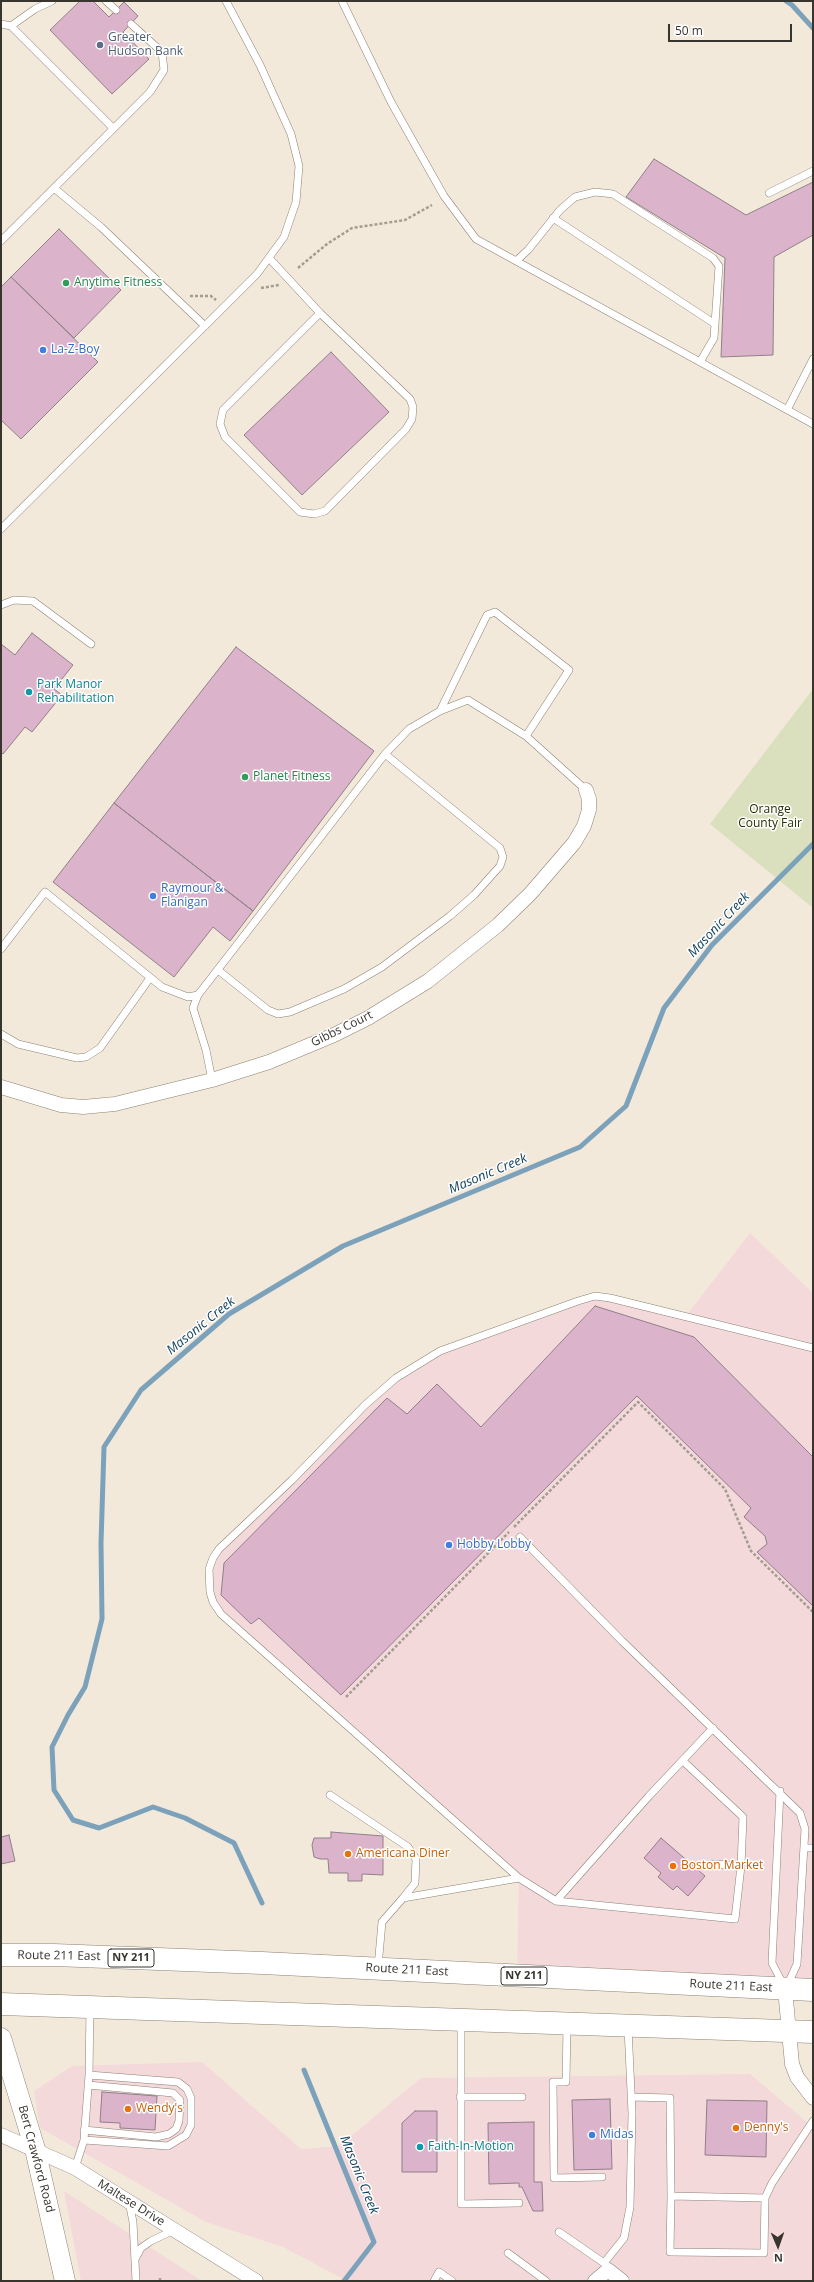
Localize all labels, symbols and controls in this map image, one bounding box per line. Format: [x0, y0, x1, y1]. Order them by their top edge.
scale bar [670, 16, 794, 42]
text: 50 m [675, 22, 703, 39]
place label: Greater Hudson Bank [108, 31, 183, 59]
marker: Greater Hudson Bank [95, 40, 105, 50]
place label: Anytime Fitness [74, 276, 162, 290]
marker: Anytime Fitness [61, 278, 71, 288]
place label: La-Z-Boy [51, 343, 100, 357]
marker: La-Z-Boy [38, 345, 48, 355]
place label: Park Manor Rehabilitation [37, 678, 114, 706]
marker: Park Manor Rehabilitation [24, 687, 34, 697]
place label: Planet Fitness [253, 770, 330, 784]
marker: Planet Fitness [240, 772, 250, 782]
park label: Orange County Fair [738, 803, 802, 831]
place label: Raymour & Flanigan [161, 882, 224, 910]
water label: Masonic Creek [685, 889, 753, 961]
marker: Raymour & Flanigan [148, 891, 158, 901]
street label: Gibbs Court [309, 1008, 375, 1050]
water label: Masonic Creek [447, 1151, 529, 1197]
water label: Masonic Creek [164, 1294, 238, 1358]
place label: Hobby Lobby [457, 1538, 531, 1552]
marker: Hobby Lobby [444, 1540, 454, 1550]
place label: Americana Diner [356, 1847, 450, 1861]
marker: Americana Diner [343, 1849, 353, 1859]
place label: Boston Market [681, 1859, 763, 1873]
marker: Boston Market [668, 1861, 678, 1871]
street label: Route 211 East [17, 1948, 101, 1964]
road number: NY 211 [108, 1949, 154, 1967]
street label: Route 211 East [365, 1961, 449, 1979]
road number: NY 211 [501, 1967, 547, 1985]
street label: Route 211 East [689, 1977, 773, 1995]
place label: Wendy's [136, 2102, 183, 2116]
street label: Bert Crawford Road [15, 2104, 57, 2214]
marker: Wendy's [123, 2104, 133, 2114]
place label: Denny's [744, 2121, 789, 2135]
marker: Denny's [731, 2123, 741, 2133]
place label: Midas [600, 2128, 634, 2142]
marker: Midas [587, 2130, 597, 2140]
water label: Masonic Creek [336, 2133, 382, 2217]
place label: Faith-In-Motion [428, 2140, 514, 2154]
marker: Faith-In-Motion [415, 2142, 425, 2152]
street label: Maltese Drive [95, 2177, 167, 2229]
north arrow [758, 2226, 798, 2266]
text: N [774, 2251, 783, 2266]

